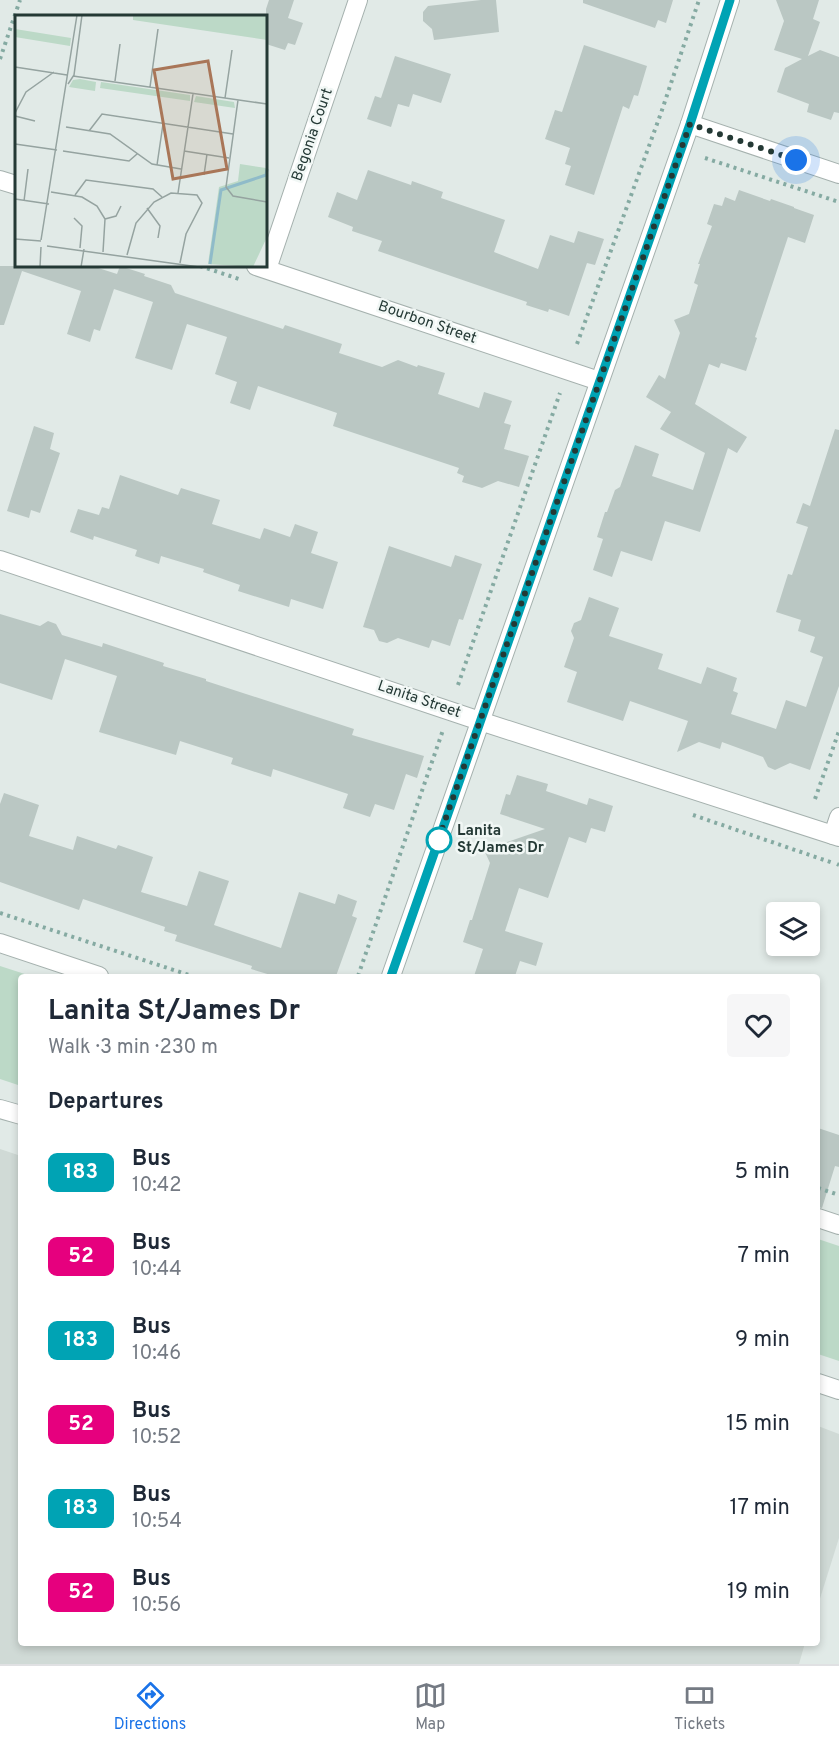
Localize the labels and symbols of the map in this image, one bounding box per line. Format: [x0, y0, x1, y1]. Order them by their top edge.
inset map [15, 15, 267, 267]
street label: Begonia Court [288, 86, 338, 184]
your location [781, 145, 811, 175]
street label: Bourbon Street [375, 297, 479, 349]
street label: Lanita Street [375, 677, 463, 723]
place label: Lanita St/James Dr [457, 822, 545, 858]
marker: Lanita St/James Dr [426, 827, 452, 853]

